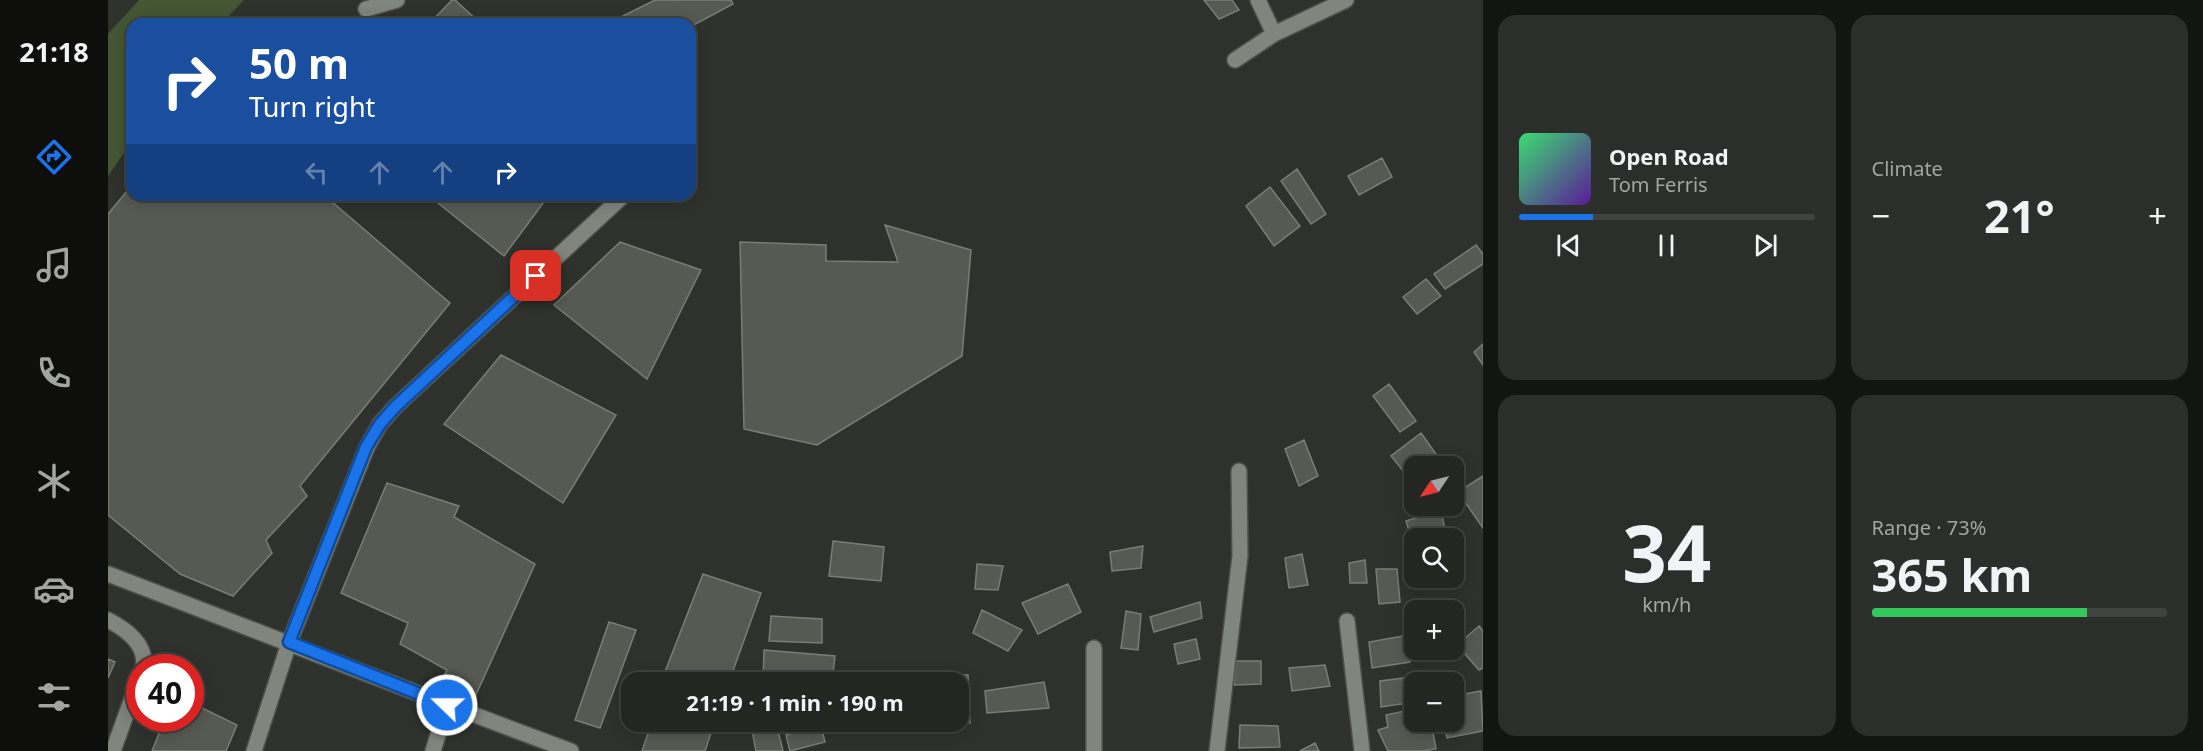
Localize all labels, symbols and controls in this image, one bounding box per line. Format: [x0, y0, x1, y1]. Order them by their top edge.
text: 21:18 [19, 33, 89, 70]
text: 50 m [249, 34, 349, 91]
icon: right [150, 42, 228, 120]
text: Turn right [249, 88, 375, 125]
icon: directions [33, 136, 75, 178]
text: Open Road [1609, 141, 1729, 171]
text: Climate [1872, 155, 1943, 182]
icon: left [300, 156, 333, 189]
icon: ahead [363, 156, 396, 189]
icon: ahead [426, 156, 459, 189]
icon: right [489, 156, 522, 189]
text: Tom Ferris [1609, 171, 1708, 198]
text: 21° [1984, 185, 2055, 246]
text: − [1872, 193, 1890, 238]
text: + [2148, 193, 2167, 238]
icon: previous [1552, 229, 1585, 262]
icon: pause [1650, 229, 1683, 262]
icon: next [1749, 229, 1782, 262]
icon: music [33, 244, 75, 286]
pin [510, 250, 561, 301]
icon: arrive [519, 259, 552, 292]
icon: phone [33, 352, 75, 394]
north arrow [1404, 456, 1464, 516]
map controls [1404, 456, 1464, 732]
icon: climate [33, 460, 75, 502]
text: 34 [1622, 499, 1711, 605]
text: Range · 73% [1872, 514, 1986, 541]
button: search [1404, 528, 1464, 588]
text: 365 km [1872, 544, 2032, 605]
icon: car [33, 568, 75, 610]
text: km/h [1642, 591, 1691, 618]
button: + [1404, 600, 1464, 660]
speed limit sign: 40 [126, 654, 204, 732]
button: − [1404, 672, 1464, 732]
position arrow [415, 673, 479, 737]
icon: filters [33, 676, 75, 718]
text: 21:19 · 1 min · 190 m [686, 687, 904, 717]

